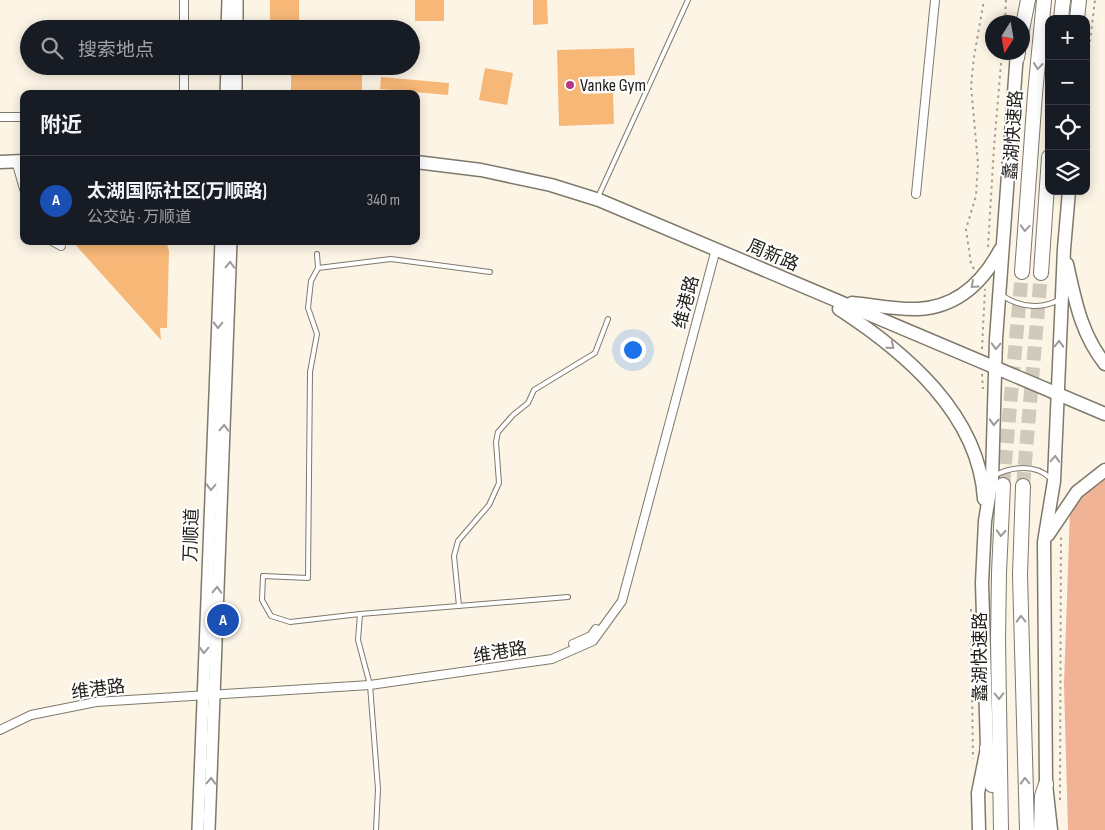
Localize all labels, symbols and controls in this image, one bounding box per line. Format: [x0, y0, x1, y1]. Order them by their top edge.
north arrow [985, 15, 1030, 60]
map controls [1045, 15, 1090, 195]
button: + [1045, 15, 1090, 60]
search box [20, 20, 420, 75]
icon: search [38, 34, 66, 62]
text: 搜索地点 [78, 39, 154, 62]
button: − [1045, 60, 1090, 105]
one-way arrow [1033, 62, 1044, 70]
place label: Vanke Gym [580, 75, 646, 96]
marker: Vanke Gym [564, 79, 576, 91]
street label: 蠡湖快速路 [1000, 89, 1027, 181]
button: locate [1045, 105, 1090, 150]
text: 附近 [40, 113, 82, 138]
button: layers [1045, 150, 1090, 195]
text: 太湖国际社区(万顺路) [87, 180, 267, 203]
text: A [52, 191, 60, 210]
text: 340 m [367, 191, 400, 210]
text: 公交站 · 万顺道 [87, 208, 191, 227]
one-way arrow [1020, 224, 1031, 232]
street label: 周新路 [744, 235, 802, 276]
one-way arrow [225, 261, 236, 269]
street label: 维港路 [669, 273, 704, 331]
one-way arrow [971, 279, 980, 288]
one-way arrow [212, 321, 223, 329]
your location [620, 337, 646, 363]
one-way arrow [885, 340, 894, 348]
one-way arrow [1054, 340, 1065, 348]
one-way arrow [991, 343, 1001, 351]
one-way arrow [988, 418, 999, 426]
one-way arrow [218, 423, 229, 431]
one-way arrow [1049, 455, 1060, 463]
one-way arrow [205, 484, 216, 492]
street label: 万顺道 [180, 508, 203, 562]
one-way arrow [996, 530, 1006, 538]
one-way arrow [212, 586, 222, 594]
pin: A [207, 601, 239, 639]
street label: 蠡湖快速路 [970, 612, 991, 702]
one-way arrow [1016, 615, 1026, 622]
street label: 维港路 [472, 638, 528, 667]
one-way arrow [199, 646, 209, 654]
street label: 维港路 [70, 676, 126, 703]
one-way arrow [994, 692, 1005, 700]
one-way arrow [205, 777, 216, 785]
one-way arrow [1020, 777, 1031, 785]

